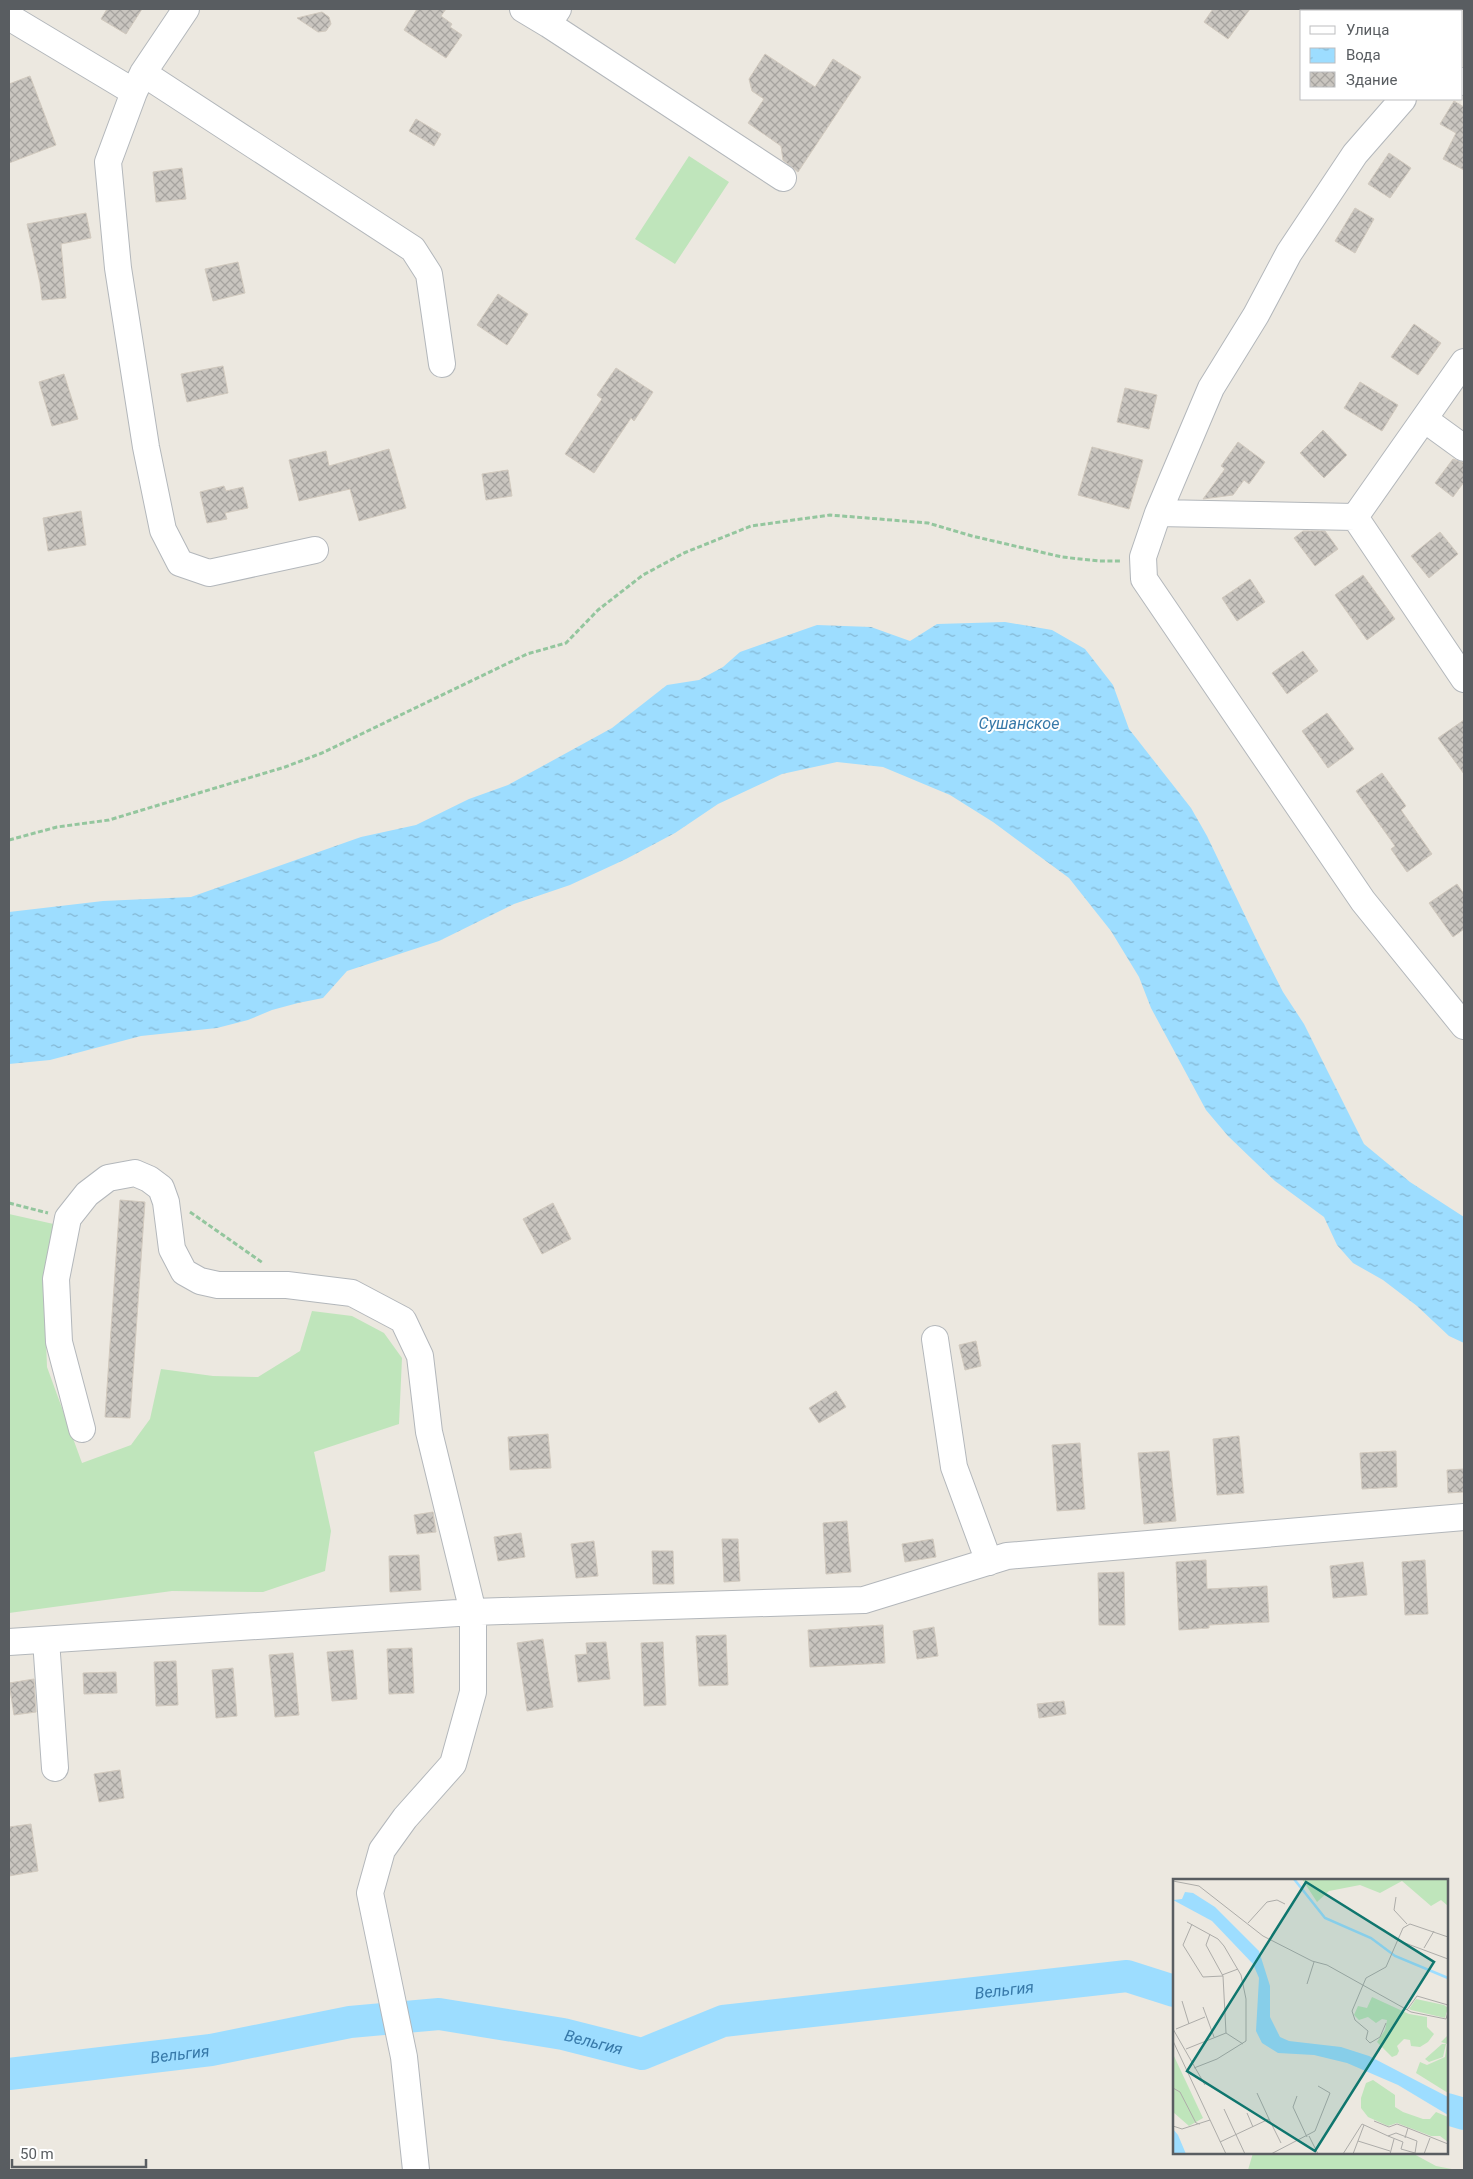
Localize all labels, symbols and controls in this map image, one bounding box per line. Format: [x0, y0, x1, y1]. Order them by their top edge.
legend [1300, 10, 1463, 100]
text: Улица [1346, 21, 1389, 39]
text: Вода [1346, 46, 1381, 64]
text: Здание [1346, 71, 1397, 89]
water label: Сушанское [979, 714, 1059, 733]
inset map [1173, 1879, 1448, 2154]
water label: Вельгия [974, 1977, 1035, 2003]
water label: Вельгия [563, 2026, 625, 2059]
water label: Вельгия [149, 2041, 210, 2067]
scale bar [12, 2136, 146, 2168]
text: 50 m [20, 2145, 54, 2163]

